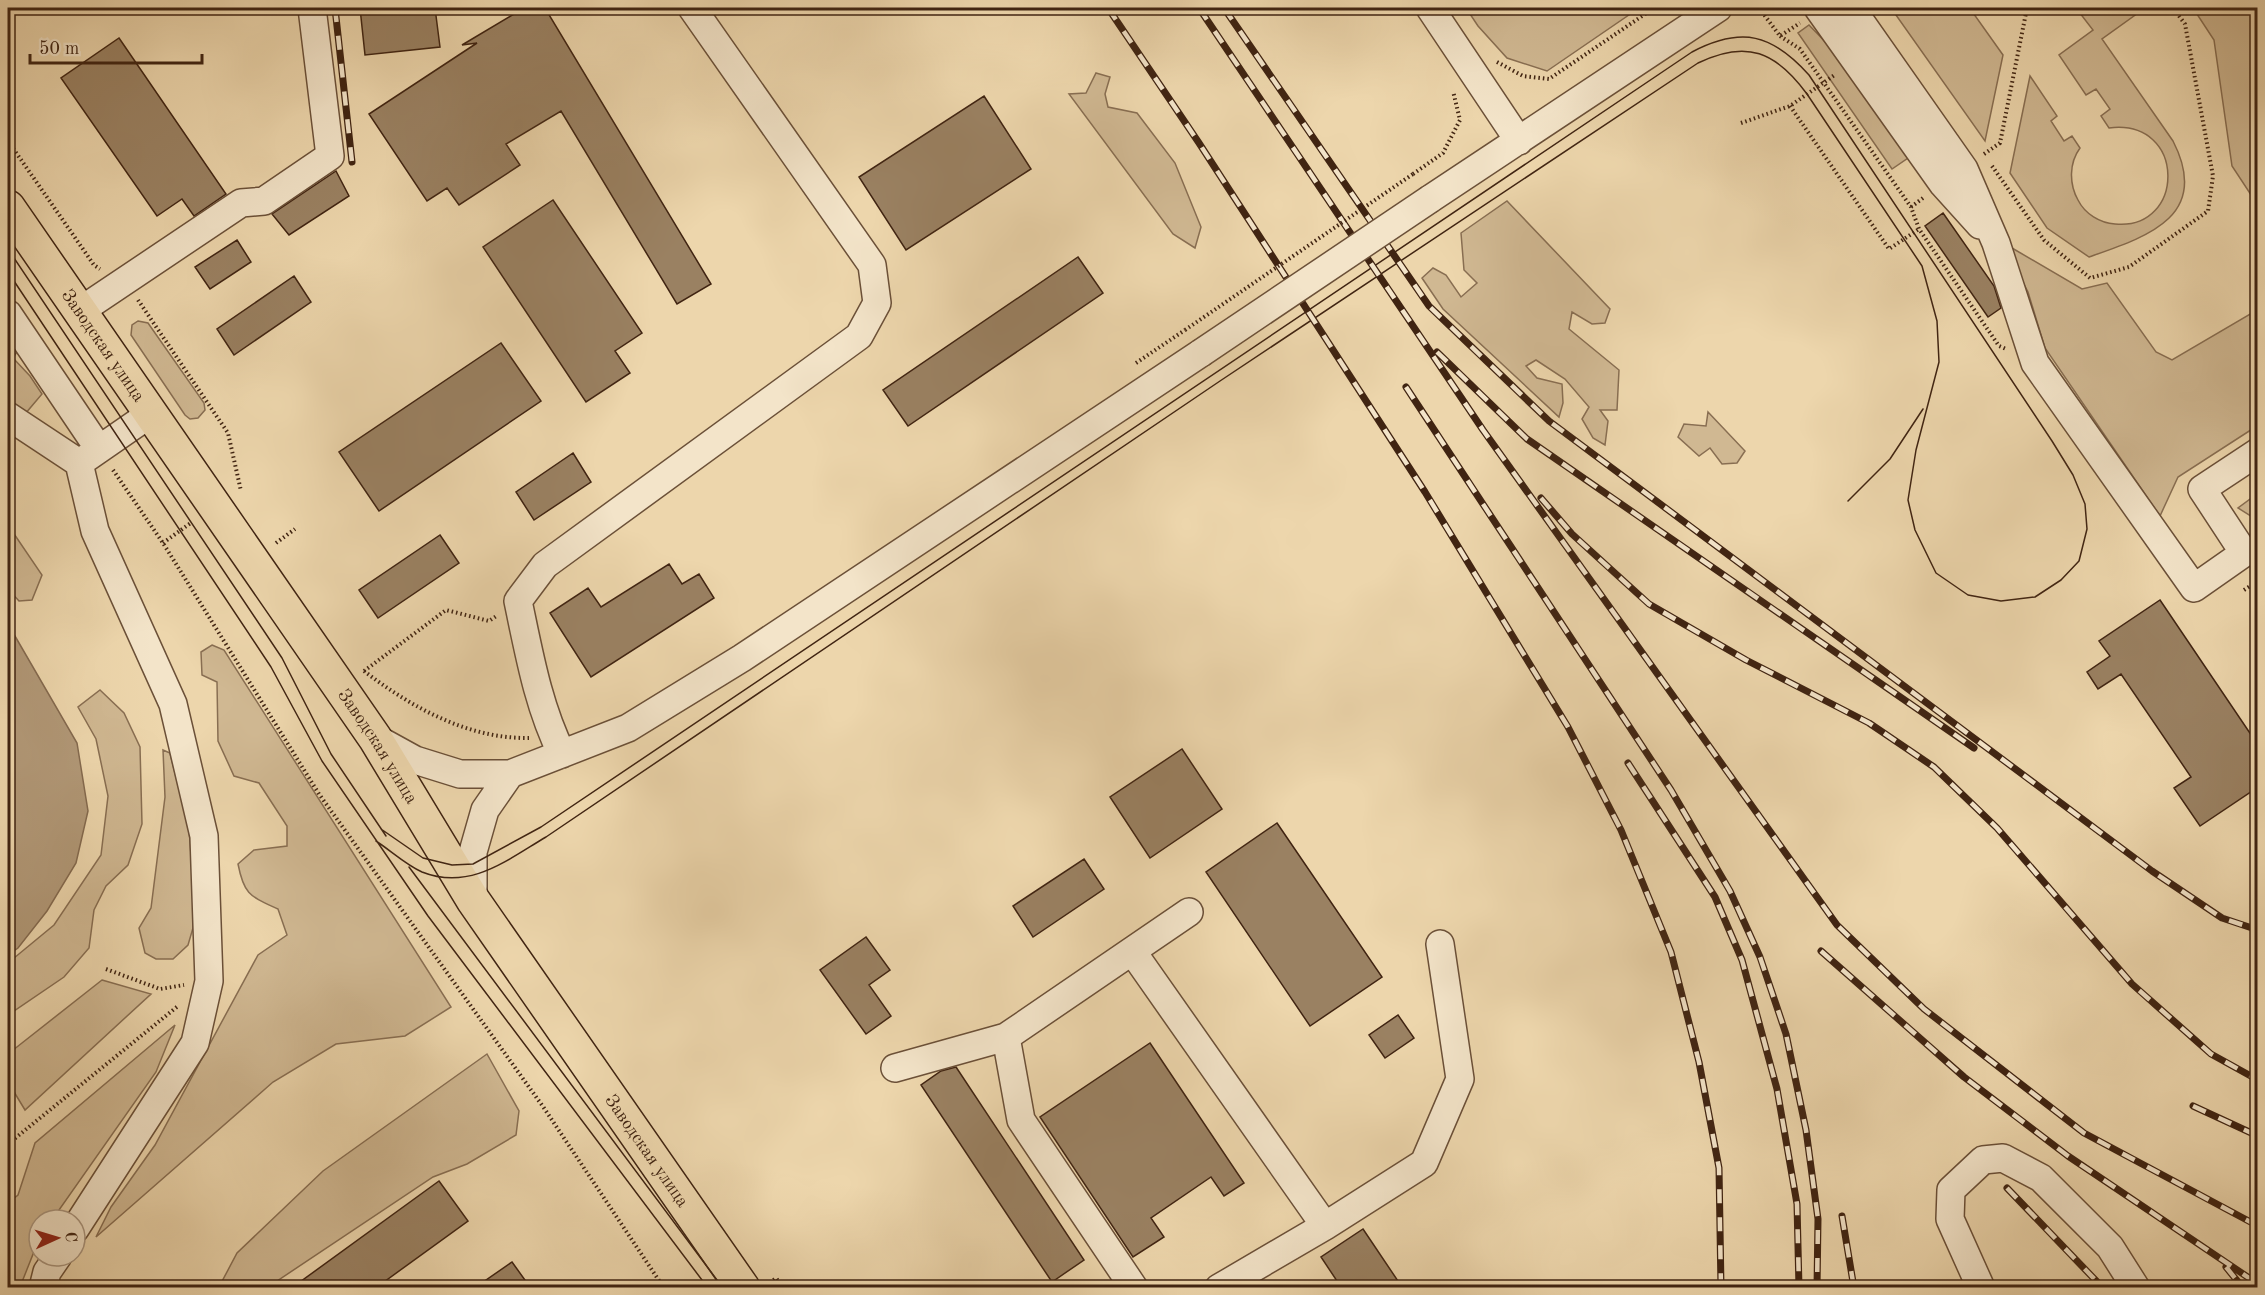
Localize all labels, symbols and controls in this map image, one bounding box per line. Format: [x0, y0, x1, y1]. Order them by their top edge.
scale bar [30, 27, 202, 65]
text: 50 m [39, 40, 79, 58]
street label: Заводская улица [58, 286, 148, 405]
street label: Заводская улица [334, 686, 421, 807]
street label: Заводская улица [601, 1092, 692, 1211]
north arrow [27, 1208, 87, 1268]
text: С [62, 1231, 78, 1243]

